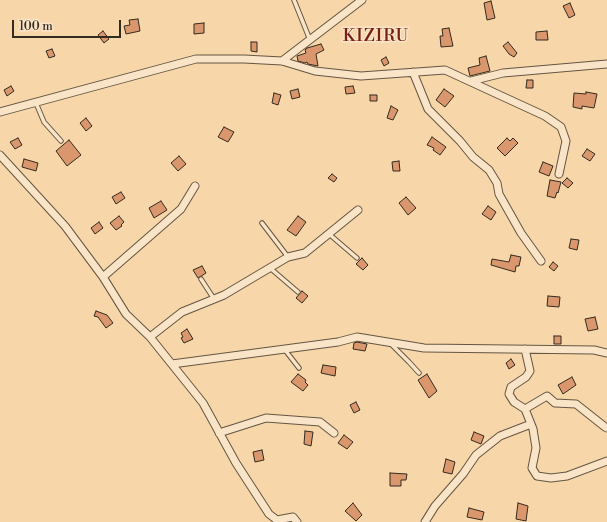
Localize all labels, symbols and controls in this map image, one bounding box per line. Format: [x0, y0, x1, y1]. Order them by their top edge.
scale bar [14, 12, 123, 38]
text: 100 m [19, 19, 53, 34]
district label: KIZIRU [343, 27, 409, 47]

